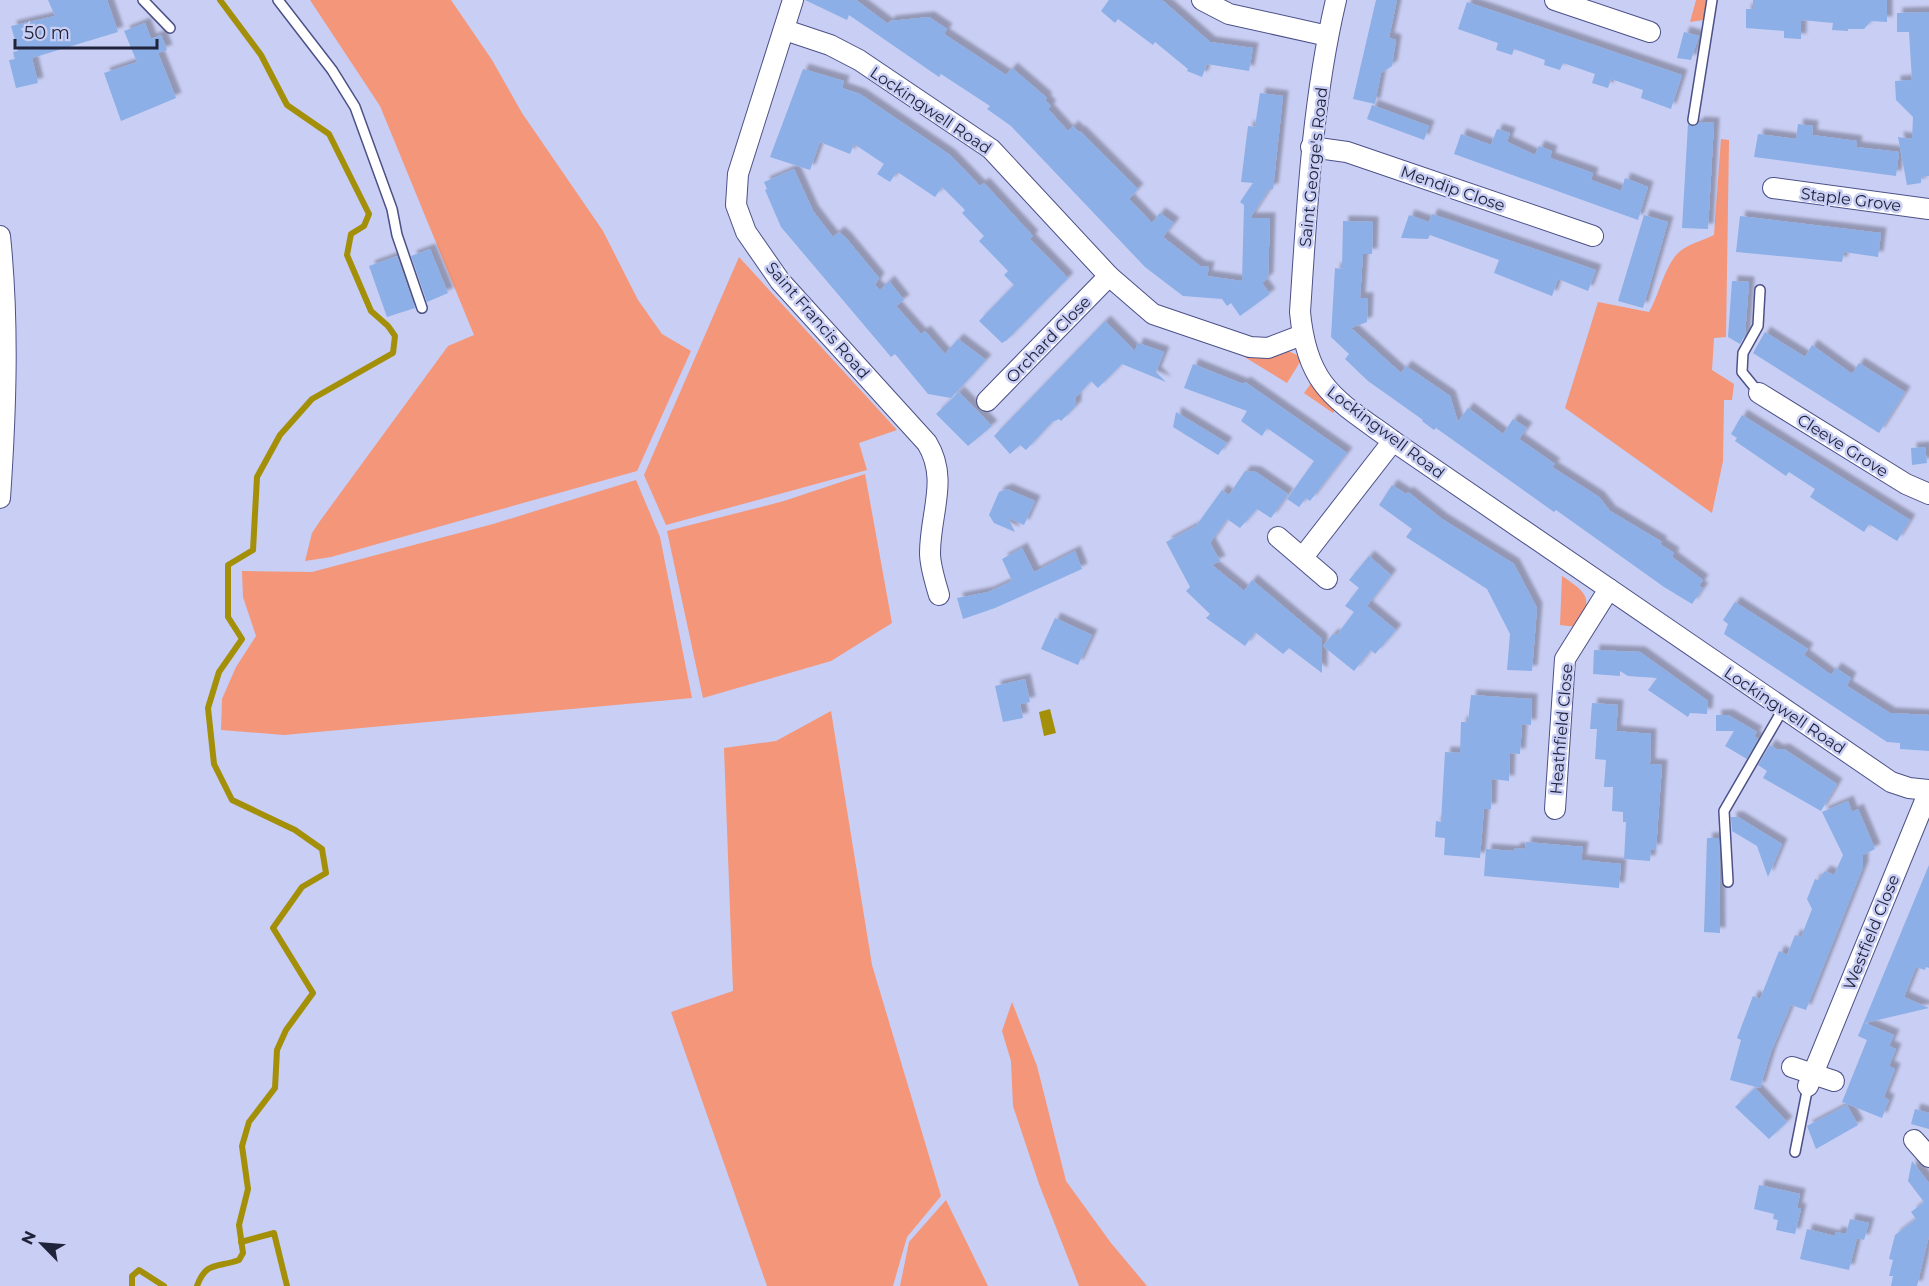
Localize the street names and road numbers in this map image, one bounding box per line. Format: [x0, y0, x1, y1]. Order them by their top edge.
street label: Lockingwell Road [867, 63, 995, 158]
street label: Saint George's Road [1296, 86, 1331, 248]
street label: Mendip Close [1398, 162, 1508, 215]
street label: Staple Grove [1800, 184, 1902, 215]
street label: Saint Francis Road [762, 258, 873, 382]
street label: Orchard Close [1002, 292, 1095, 387]
street label: Lockingwell Road [1323, 382, 1448, 483]
street label: Cleeve Grove [1794, 410, 1892, 481]
street label: Heathfield Close [1546, 663, 1577, 795]
street label: Lockingwell Road [1721, 663, 1849, 758]
street label: Westfield Close [1840, 872, 1903, 993]

